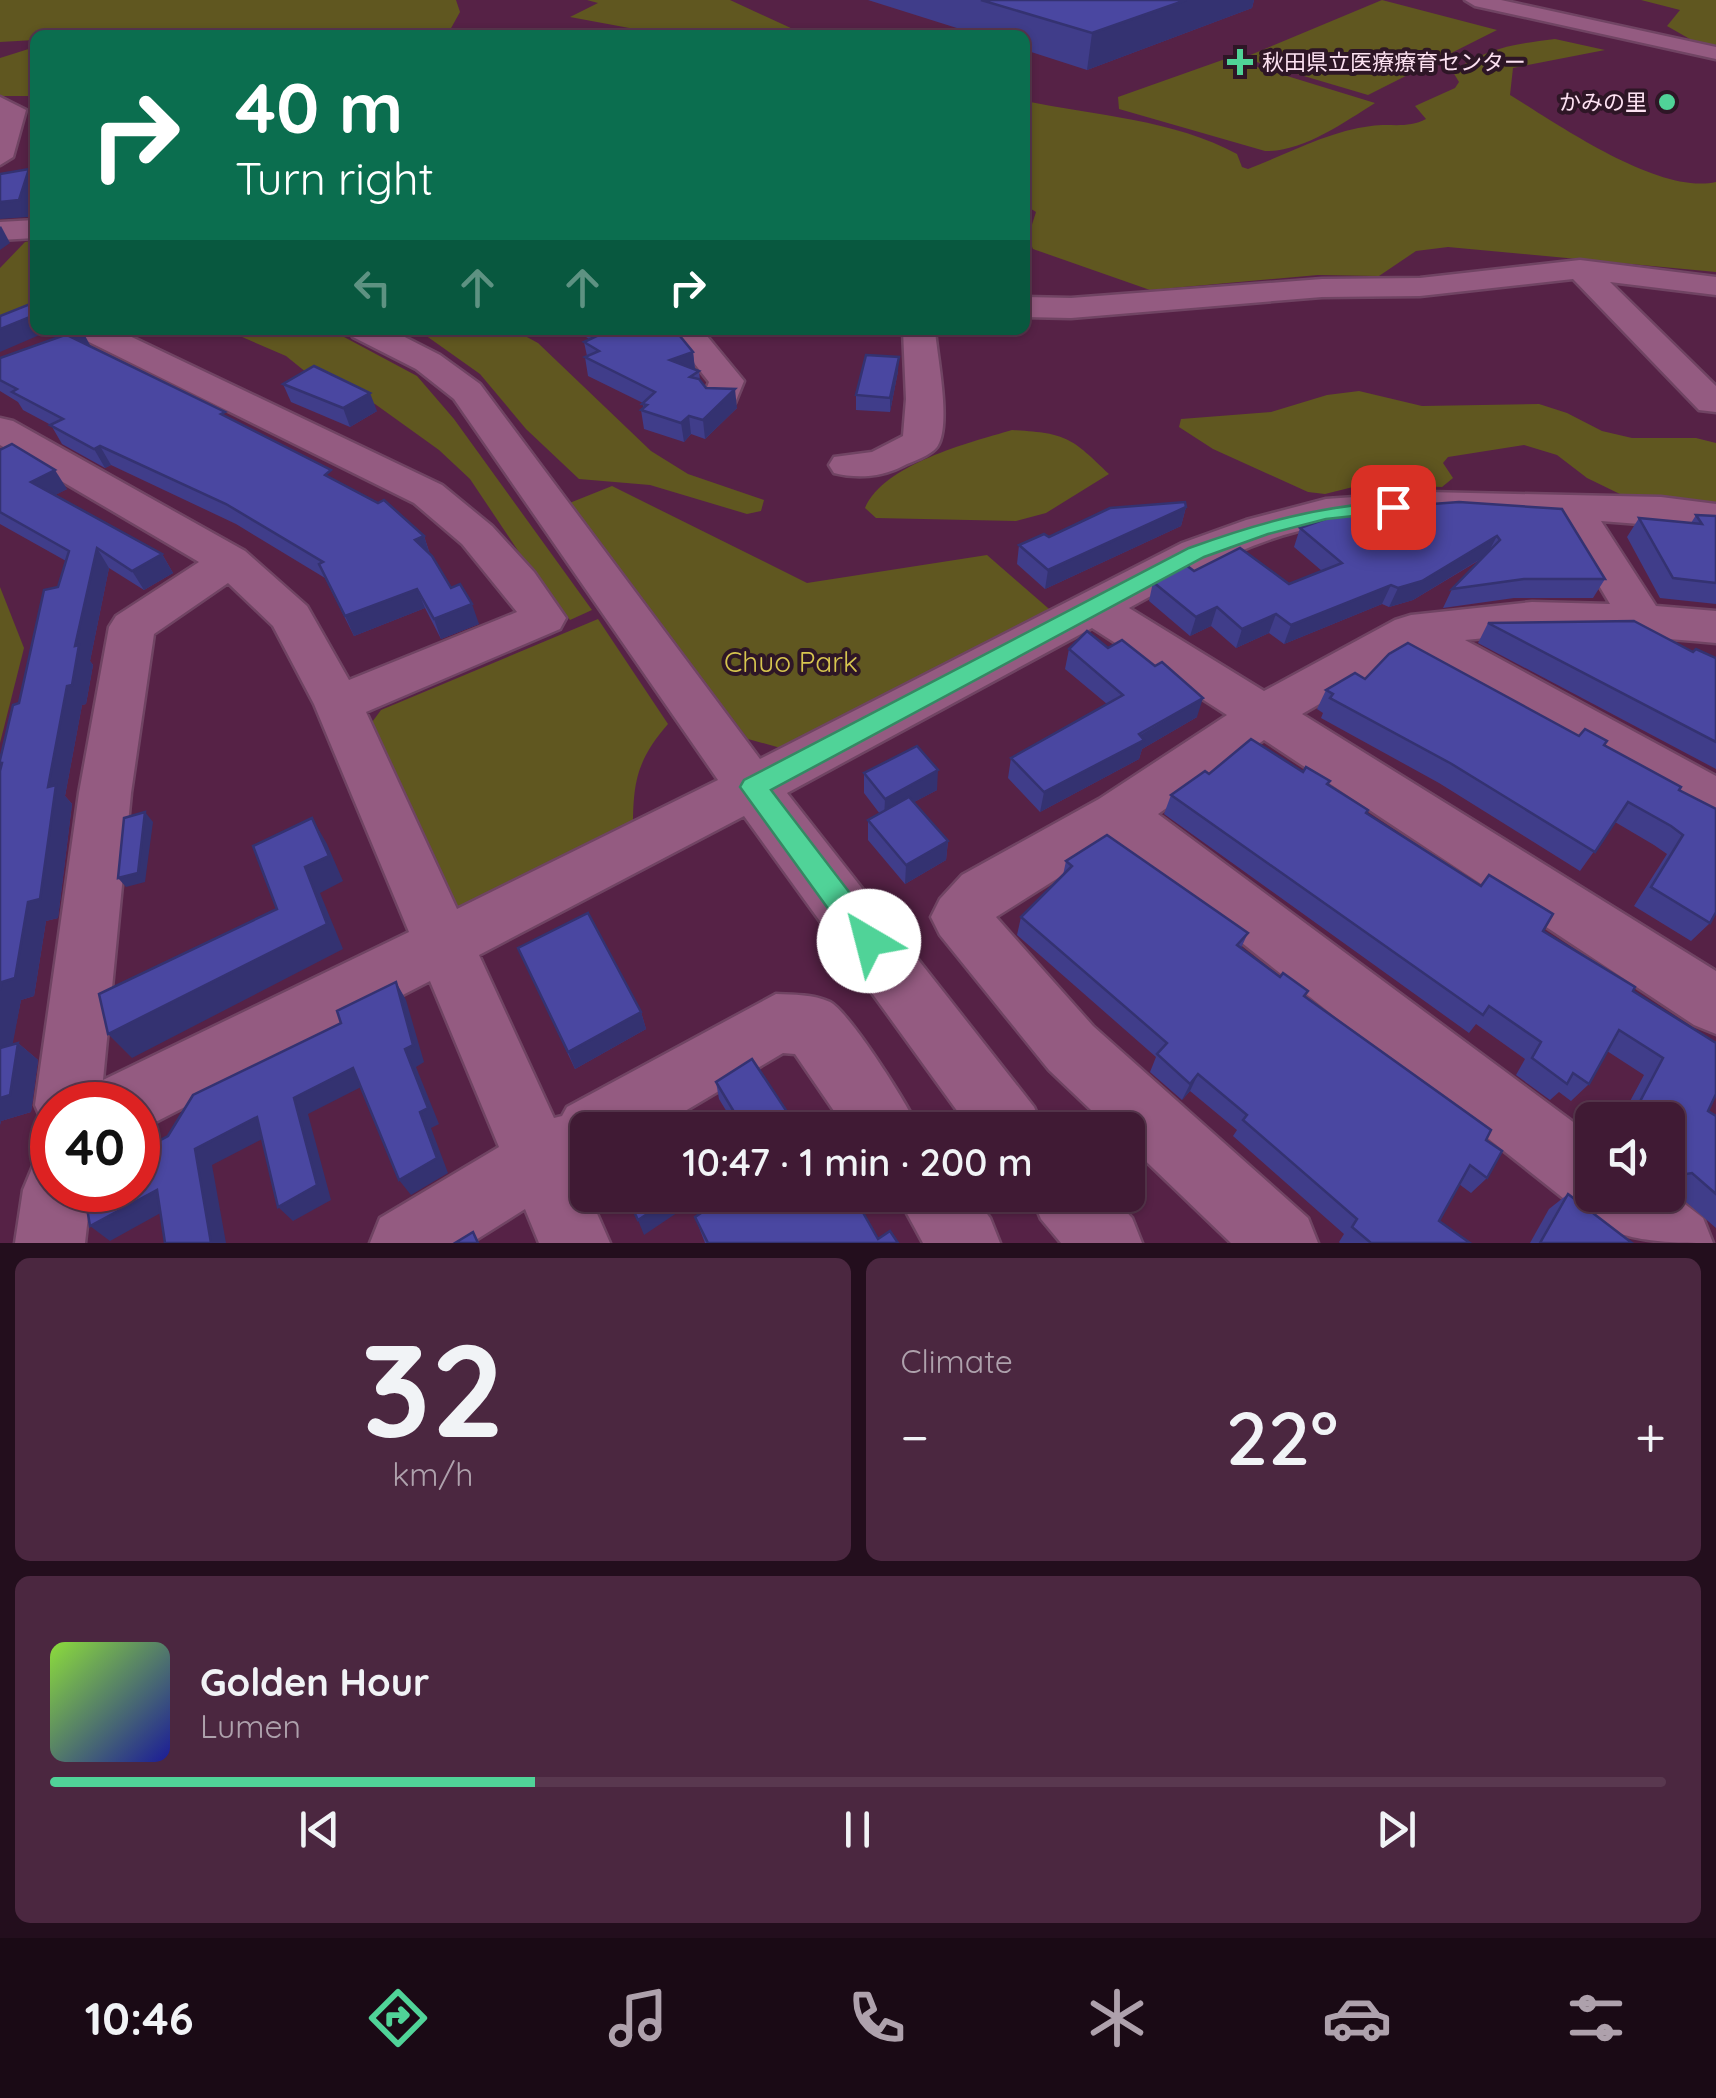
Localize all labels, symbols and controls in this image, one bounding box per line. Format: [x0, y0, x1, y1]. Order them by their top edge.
place label: 秋田県立医療療育センター [1262, 48, 1526, 76]
marker: 秋田県立医療療育センター [1227, 49, 1253, 75]
text: 40 m [235, 63, 403, 151]
icon: right [70, 70, 200, 200]
place label: かみの里 [1559, 88, 1647, 116]
marker: かみの里 [1656, 91, 1678, 113]
text: Turn right [235, 150, 434, 206]
icon: left [345, 260, 400, 315]
icon: ahead [450, 260, 505, 315]
icon: ahead [555, 260, 610, 315]
icon: right [660, 260, 715, 315]
pin [1351, 465, 1436, 550]
icon: arrive [1366, 480, 1421, 535]
park label: Chuo Park [724, 644, 858, 679]
position arrow [817, 889, 921, 993]
speed limit sign: 40 [30, 1082, 160, 1212]
map controls [1575, 1102, 1685, 1212]
button: sound [1575, 1102, 1685, 1212]
text: 10:47 · 1 min · 200 m [682, 1138, 1033, 1186]
text: 32 [361, 1307, 505, 1470]
text: Climate [901, 1341, 1013, 1381]
text: 22° [1226, 1390, 1338, 1484]
text: − [901, 1402, 929, 1471]
text: + [1635, 1402, 1666, 1471]
text: km/h [392, 1454, 473, 1494]
text: Golden Hour [200, 1658, 429, 1706]
text: Lumen [200, 1706, 301, 1746]
icon: previous [292, 1802, 347, 1857]
icon: pause [830, 1802, 885, 1857]
icon: next [1369, 1802, 1424, 1857]
icon: directions [363, 1983, 433, 2053]
icon: music [603, 1983, 673, 2053]
icon: phone [842, 1983, 912, 2053]
icon: climate [1082, 1983, 1152, 2053]
icon: car [1322, 1983, 1392, 2053]
icon: filters [1561, 1983, 1631, 2053]
text: 10:46 [85, 1990, 194, 2046]

